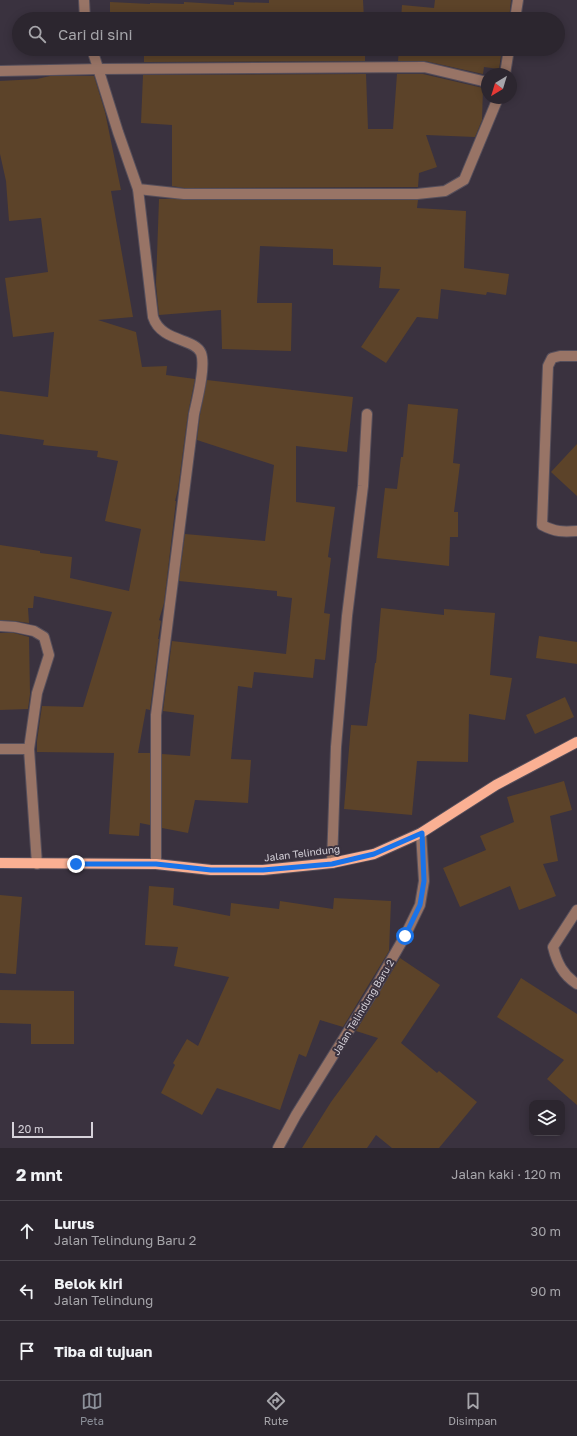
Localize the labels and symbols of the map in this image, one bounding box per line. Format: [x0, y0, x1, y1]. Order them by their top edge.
north arrow [481, 68, 517, 104]
street label: Jalan Telindung [263, 842, 341, 864]
route end [67, 855, 85, 873]
route start [396, 927, 414, 945]
street label: Jalan Telindung Baru 2 [330, 957, 396, 1057]
scale bar [12, 1120, 93, 1139]

